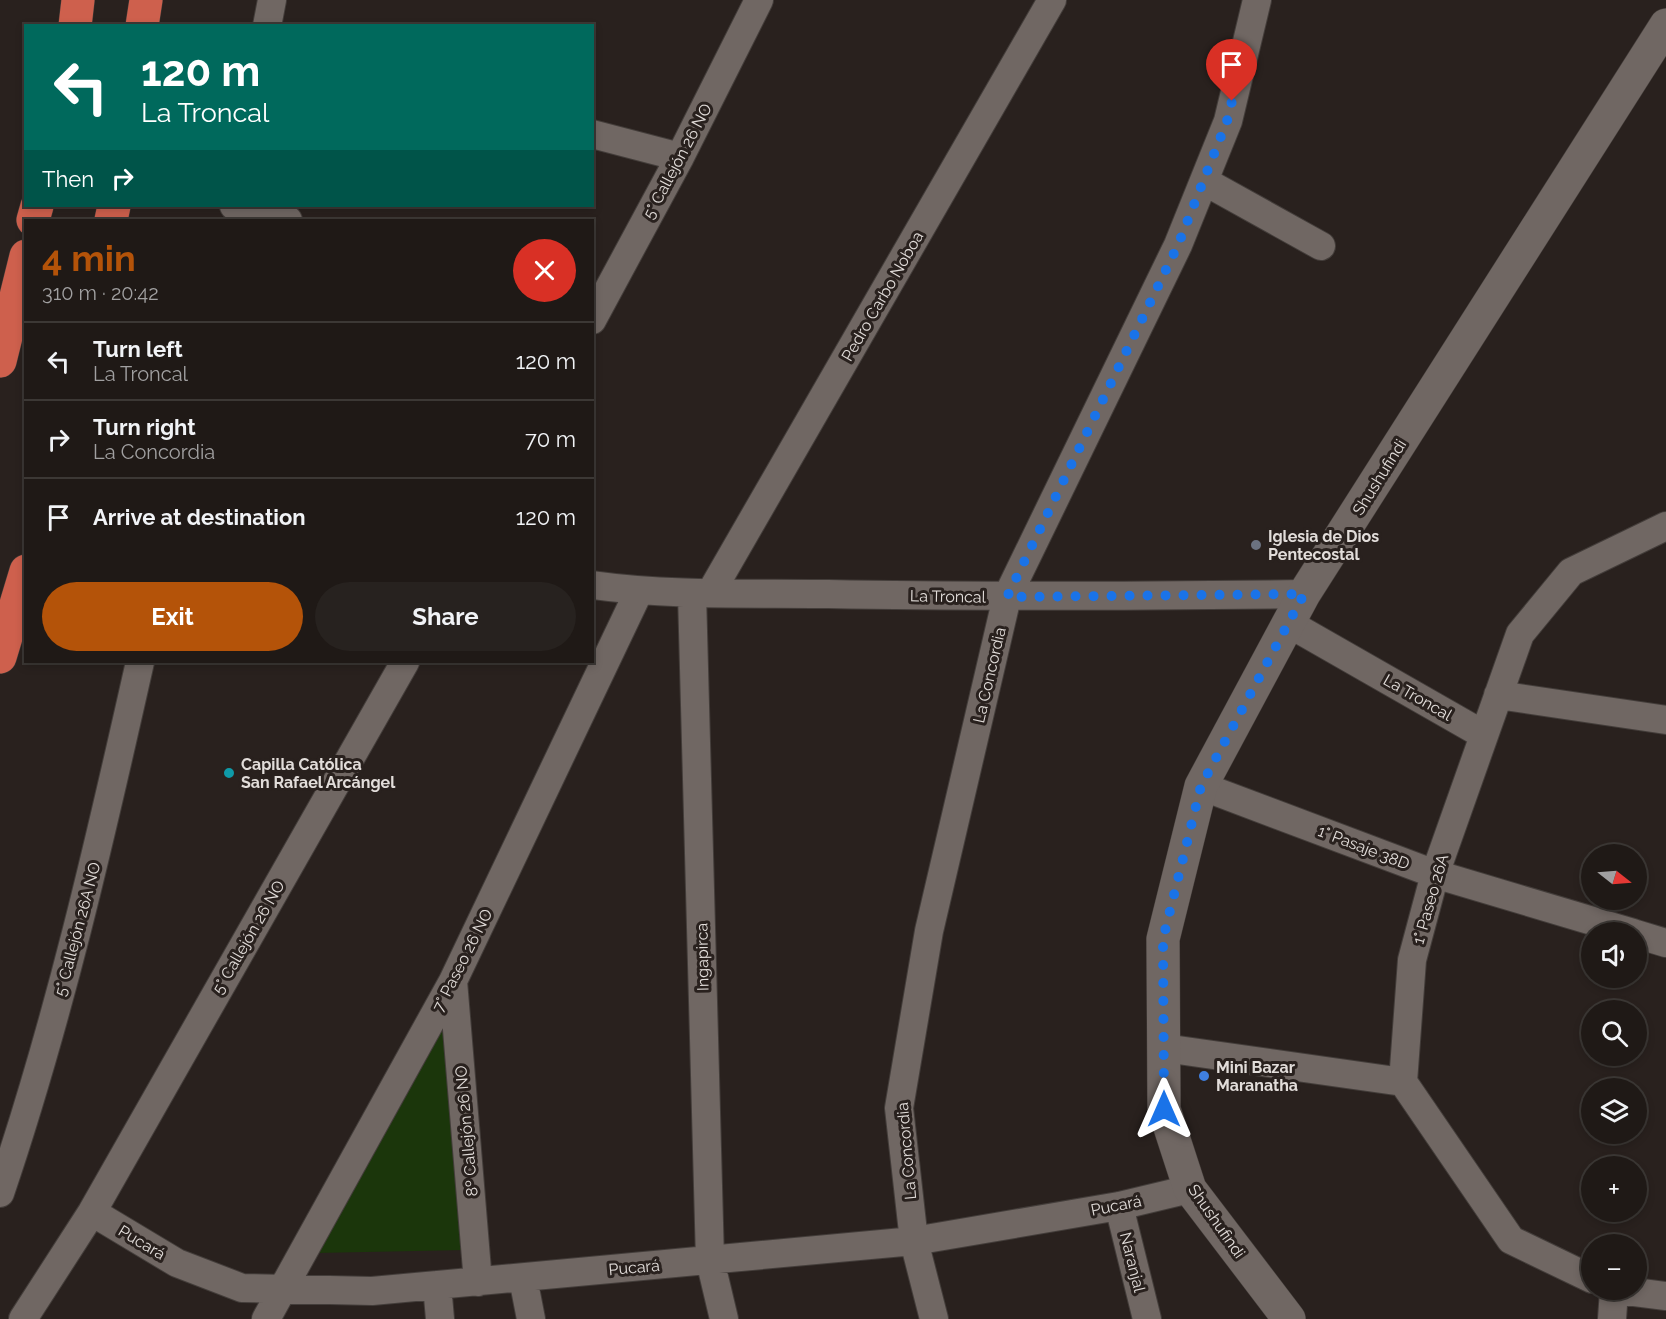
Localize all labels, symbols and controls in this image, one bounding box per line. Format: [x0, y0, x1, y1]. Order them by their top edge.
pin [1206, 39, 1257, 101]
text: 120 m [141, 47, 260, 96]
icon: left [42, 48, 120, 126]
icon: arrive [1215, 48, 1248, 81]
text: La Troncal [141, 97, 269, 128]
street label: 5° Callejón 26 NO [639, 100, 716, 222]
icon: right [106, 162, 139, 195]
text: Then [42, 166, 94, 192]
street label: Pedro Carbo Noboa [838, 228, 927, 365]
text: 4 min [42, 237, 136, 279]
button: close [513, 239, 576, 302]
text: 310 m · 20:42 [42, 281, 159, 305]
text: Turn left [93, 336, 183, 362]
icon: left [42, 345, 75, 378]
text: 120 m [516, 348, 576, 374]
text: La Troncal [93, 362, 188, 386]
text: Turn right [93, 414, 196, 440]
icon: right [42, 423, 75, 456]
text: 70 m [525, 426, 576, 452]
street label: Shushufindi [1349, 436, 1410, 519]
text: La Concordia [93, 440, 215, 464]
icon: arrive [42, 501, 75, 534]
text: Arrive at destination [93, 504, 306, 530]
text: 120 m [516, 504, 576, 530]
place label: Iglesia de Dios Pentecostal [1268, 527, 1379, 564]
marker: Iglesia de Dios Pentecostal [1249, 538, 1263, 552]
button: Exit [42, 582, 303, 651]
button: Share [315, 582, 576, 651]
street label: La Troncal [910, 586, 987, 607]
street label: La Concordia [969, 625, 1010, 725]
street label: La Troncal [1380, 670, 1456, 725]
place label: Capilla Católica San Rafael Arcángel [241, 755, 396, 792]
marker: Capilla Católica San Rafael Arcángel [222, 766, 236, 780]
street label: 1° Pasaje 38D [1315, 821, 1412, 874]
north arrow [1581, 844, 1647, 910]
map controls [1581, 844, 1647, 1300]
street label: 1° Paseo 26A [1409, 852, 1452, 946]
street label: 5° Callejón 26A NO [50, 860, 105, 998]
street label: 5° Callejón 26 NO [208, 877, 289, 997]
street label: 7° Paseo 26 NO [428, 906, 496, 1015]
button: sound [1581, 922, 1647, 988]
street label: Ingapirca [692, 923, 713, 991]
button: search [1581, 1000, 1647, 1066]
place label: Mini Bazar Maranatha [1216, 1058, 1298, 1095]
street label: 8º Callejón 26 NO [451, 1065, 482, 1197]
marker: Mini Bazar Maranatha [1197, 1069, 1211, 1083]
position arrow [1132, 1077, 1196, 1141]
button: layers [1581, 1078, 1647, 1144]
street label: La Concordia [893, 1101, 920, 1200]
button: + [1581, 1156, 1647, 1222]
street label: Shushufindi [1184, 1181, 1249, 1262]
street label: Pucará [1089, 1191, 1143, 1220]
street label: Pucará [115, 1221, 169, 1264]
street label: Naranjal [1116, 1230, 1149, 1295]
button: − [1581, 1234, 1647, 1300]
street label: Pucará [608, 1256, 660, 1279]

